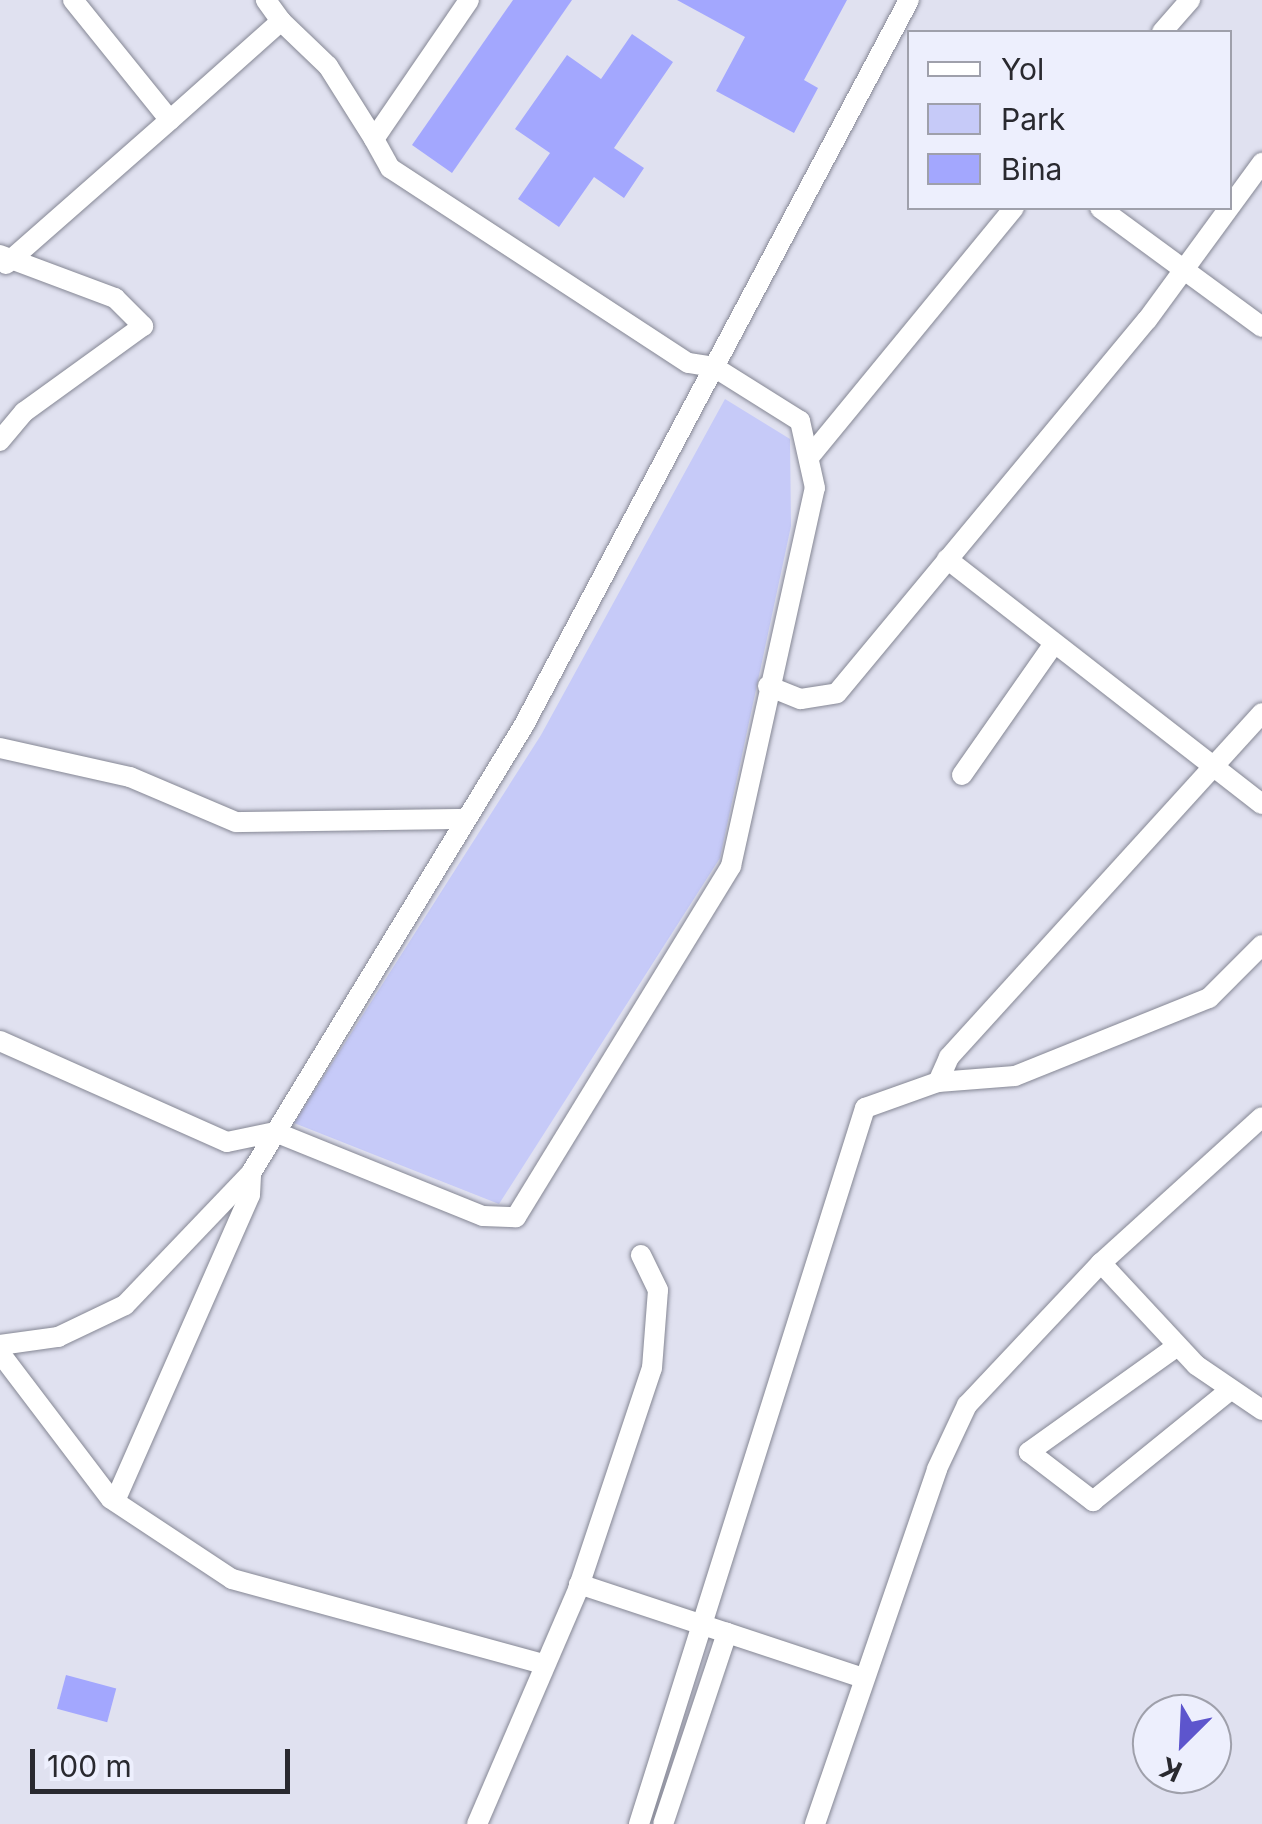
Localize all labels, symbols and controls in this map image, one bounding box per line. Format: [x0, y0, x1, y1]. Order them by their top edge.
legend [907, 30, 1232, 210]
text: Yol [1001, 51, 1044, 87]
text: Park [1001, 101, 1065, 137]
text: Bina [1001, 151, 1062, 187]
north arrow [1132, 1694, 1232, 1794]
scale bar [35, 1729, 295, 1791]
text: 100 m [47, 1748, 132, 1784]
text: K [1155, 1750, 1187, 1789]

